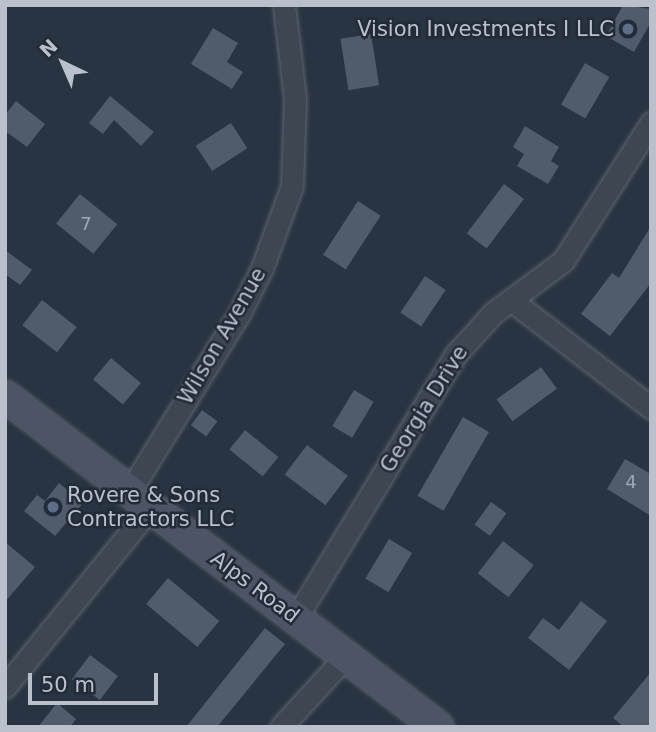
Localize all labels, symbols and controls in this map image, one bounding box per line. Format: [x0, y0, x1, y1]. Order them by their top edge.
place label: Vision Investments I LLC [357, 16, 614, 42]
marker: Vision Investments I LLC [620, 21, 636, 37]
north arrow [28, 28, 98, 98]
text: N [35, 34, 62, 61]
house number: 7 [80, 213, 92, 235]
street label: Wilson Avenue [173, 263, 271, 409]
street label: Georgia Drive [375, 341, 473, 477]
house number: 4 [625, 471, 637, 493]
place label: Rovere & Sons Contractors LLC [67, 482, 234, 532]
marker: Rovere & Sons Contractors LLC [45, 499, 61, 515]
street label: Alps Road [206, 546, 304, 628]
scale bar [32, 658, 161, 702]
text: 50 m [41, 673, 95, 697]

